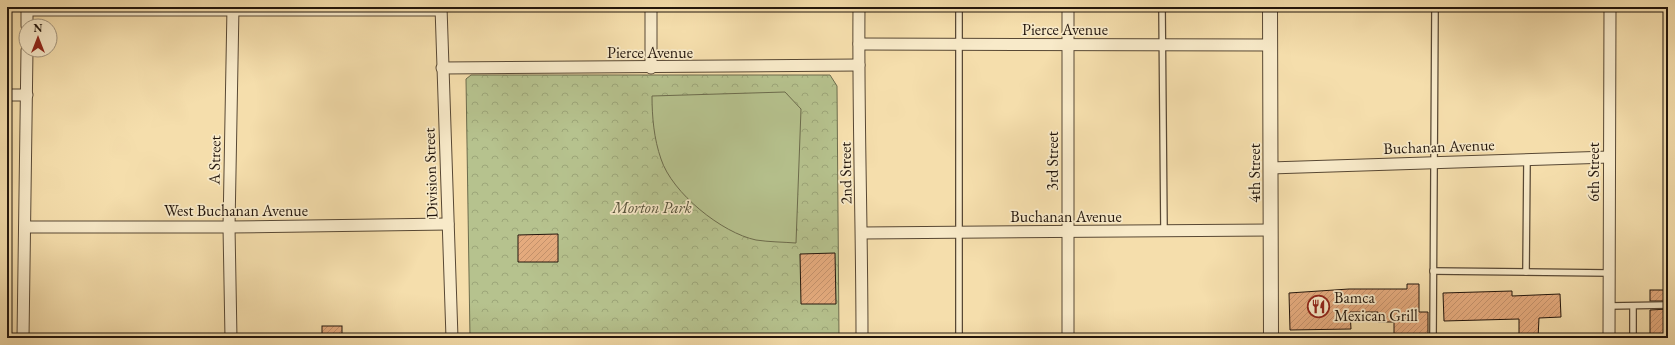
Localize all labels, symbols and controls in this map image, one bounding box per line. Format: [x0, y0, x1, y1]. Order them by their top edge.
north arrow [18, 18, 58, 58]
street label: Pierce Avenue [1022, 19, 1108, 40]
text: N [34, 21, 43, 35]
street label: Pierce Avenue [607, 42, 693, 63]
street label: Division Street [418, 127, 443, 219]
street label: 3rd Street [1042, 131, 1063, 191]
street label: Buchanan Avenue [1383, 134, 1495, 159]
street label: A Street [204, 135, 225, 186]
street label: 2nd Street [834, 142, 857, 204]
street label: 6th Street [1583, 142, 1604, 202]
street label: 4th Street [1244, 143, 1265, 203]
park label: Morton Park [611, 197, 693, 218]
street label: West Buchanan Avenue [164, 200, 308, 221]
street label: Buchanan Avenue [1010, 206, 1122, 227]
place label: Bamca Mexican Grill [1334, 287, 1418, 326]
restaurant icon: Bamca Mexican Grill [1306, 293, 1332, 319]

